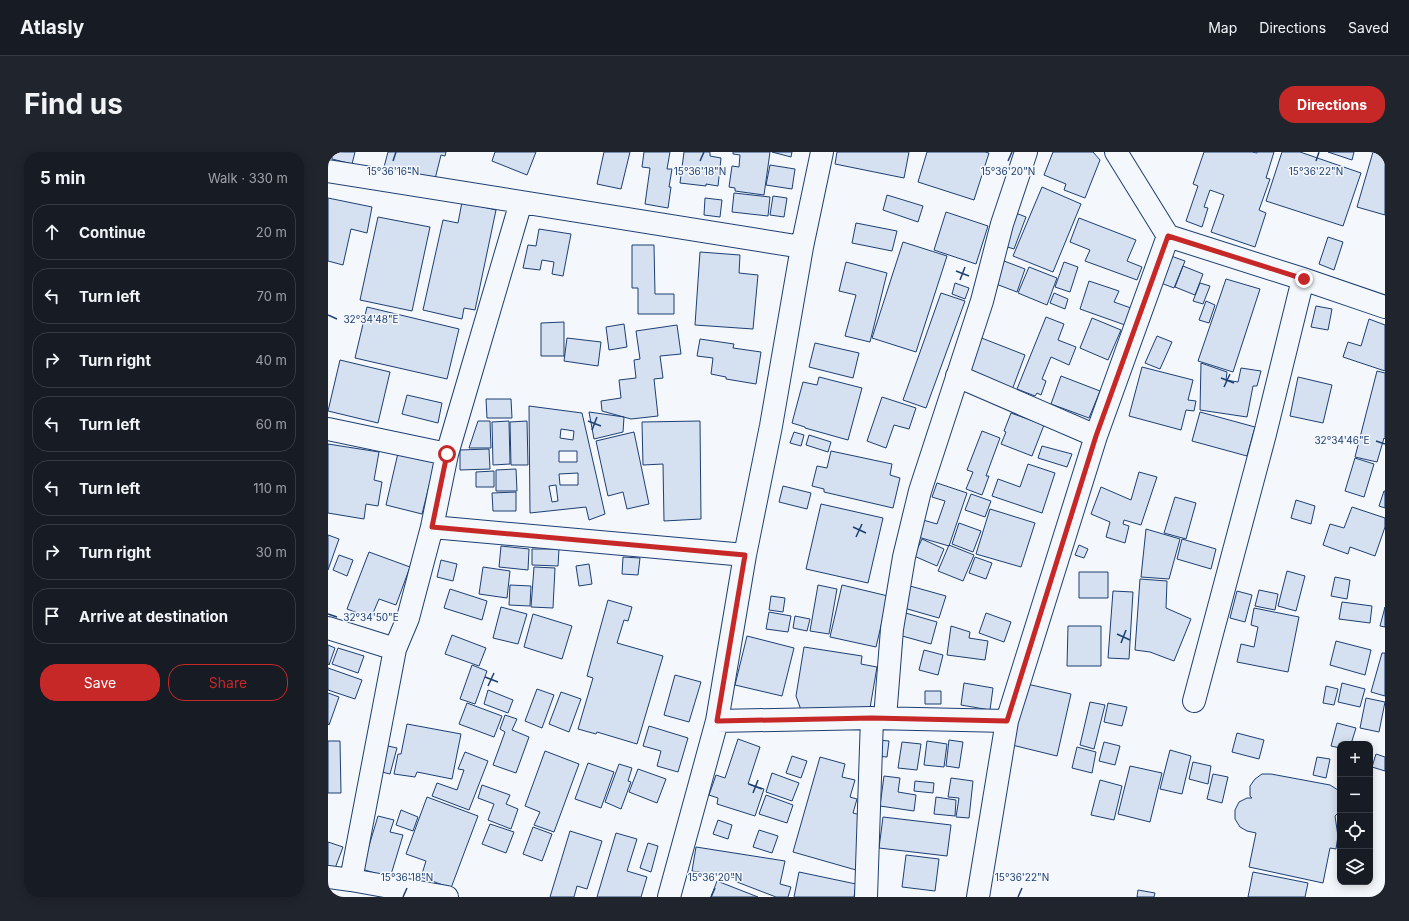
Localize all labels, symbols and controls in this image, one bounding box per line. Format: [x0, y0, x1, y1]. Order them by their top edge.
text: Atlasly [20, 16, 84, 39]
text: Map [1208, 19, 1237, 36]
text: Directions [1259, 19, 1326, 36]
text: Saved [1348, 19, 1389, 36]
button: Directions [1279, 86, 1385, 123]
text: Find us [24, 87, 123, 121]
text: 15°36'16"N [367, 165, 419, 177]
text: 15°36'18"N [674, 165, 726, 177]
text: 15°36'20"N [981, 165, 1035, 177]
text: 15°36'22"N [1289, 165, 1343, 177]
text: 5 min [40, 168, 86, 188]
text: Walk · 330 m [208, 170, 288, 186]
icon: ahead [41, 221, 63, 243]
text: Continue [79, 223, 146, 242]
text: 20 m [256, 224, 287, 240]
route end [1295, 270, 1313, 288]
icon: left [41, 285, 63, 307]
text: Turn left [79, 287, 140, 306]
text: 70 m [257, 288, 287, 304]
text: 32°34'48"E [343, 313, 399, 325]
icon: right [41, 349, 63, 371]
text: Turn right [79, 351, 151, 370]
text: 40 m [255, 352, 287, 368]
icon: left [41, 413, 63, 435]
text: Turn left [79, 415, 140, 434]
text: 60 m [256, 416, 287, 432]
text: 32°34'46"E [1314, 434, 1370, 446]
route start [438, 445, 456, 463]
icon: left [41, 477, 63, 499]
text: Turn left [79, 479, 140, 498]
text: 110 m [253, 480, 287, 496]
icon: right [41, 541, 63, 563]
text: Turn right [79, 543, 151, 562]
text: 30 m [256, 544, 287, 560]
icon: arrive [41, 605, 63, 627]
text: Arrive at destination [79, 607, 228, 626]
text: 32°34'50"E [343, 611, 399, 623]
button: Save [40, 664, 160, 701]
button: Share [168, 664, 288, 701]
map controls [1337, 741, 1373, 885]
button: + [1337, 741, 1373, 777]
button: − [1337, 777, 1373, 813]
button: locate [1337, 813, 1373, 849]
button: layers [1337, 849, 1373, 885]
text: 15°36'18"N [381, 871, 433, 883]
text: 15°36'20"N [688, 871, 742, 883]
text: 15°36'22"N [995, 871, 1049, 883]

